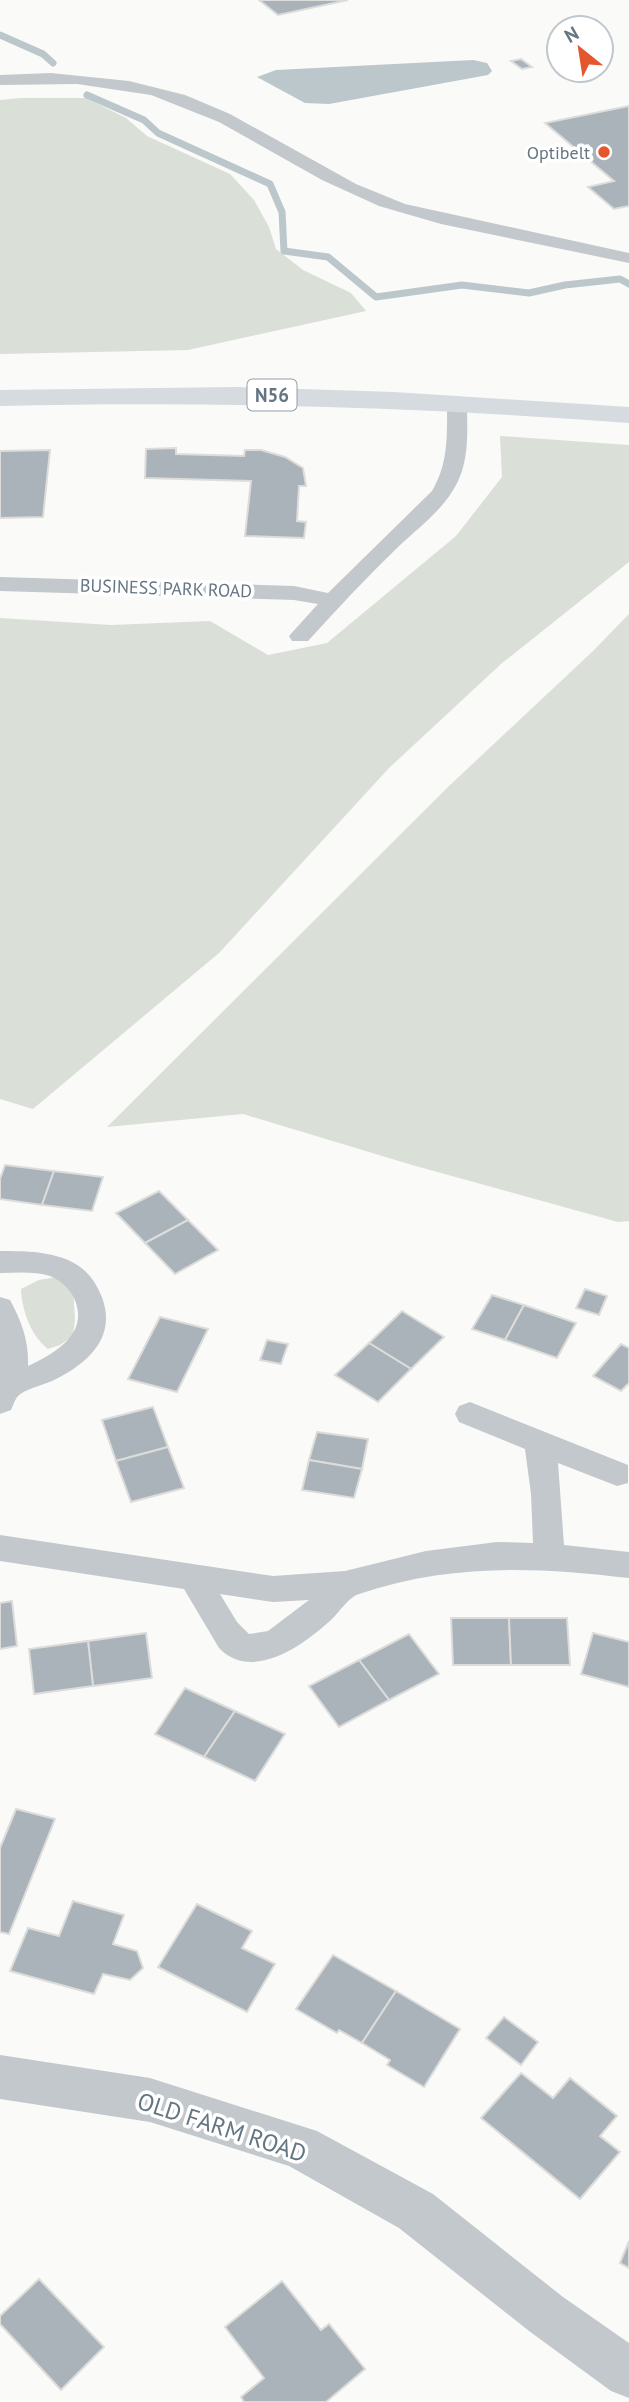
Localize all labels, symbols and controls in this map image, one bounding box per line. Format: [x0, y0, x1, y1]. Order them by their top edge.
north arrow [545, 14, 615, 84]
text: N [560, 21, 583, 48]
place label: Optibelt [527, 141, 590, 164]
marker: Optibelt [596, 144, 612, 160]
road number: N56 [247, 380, 296, 410]
street label: BUSINESS PARK ROAD [80, 574, 252, 602]
street label: OLD FARM ROAD [134, 2085, 310, 2169]

